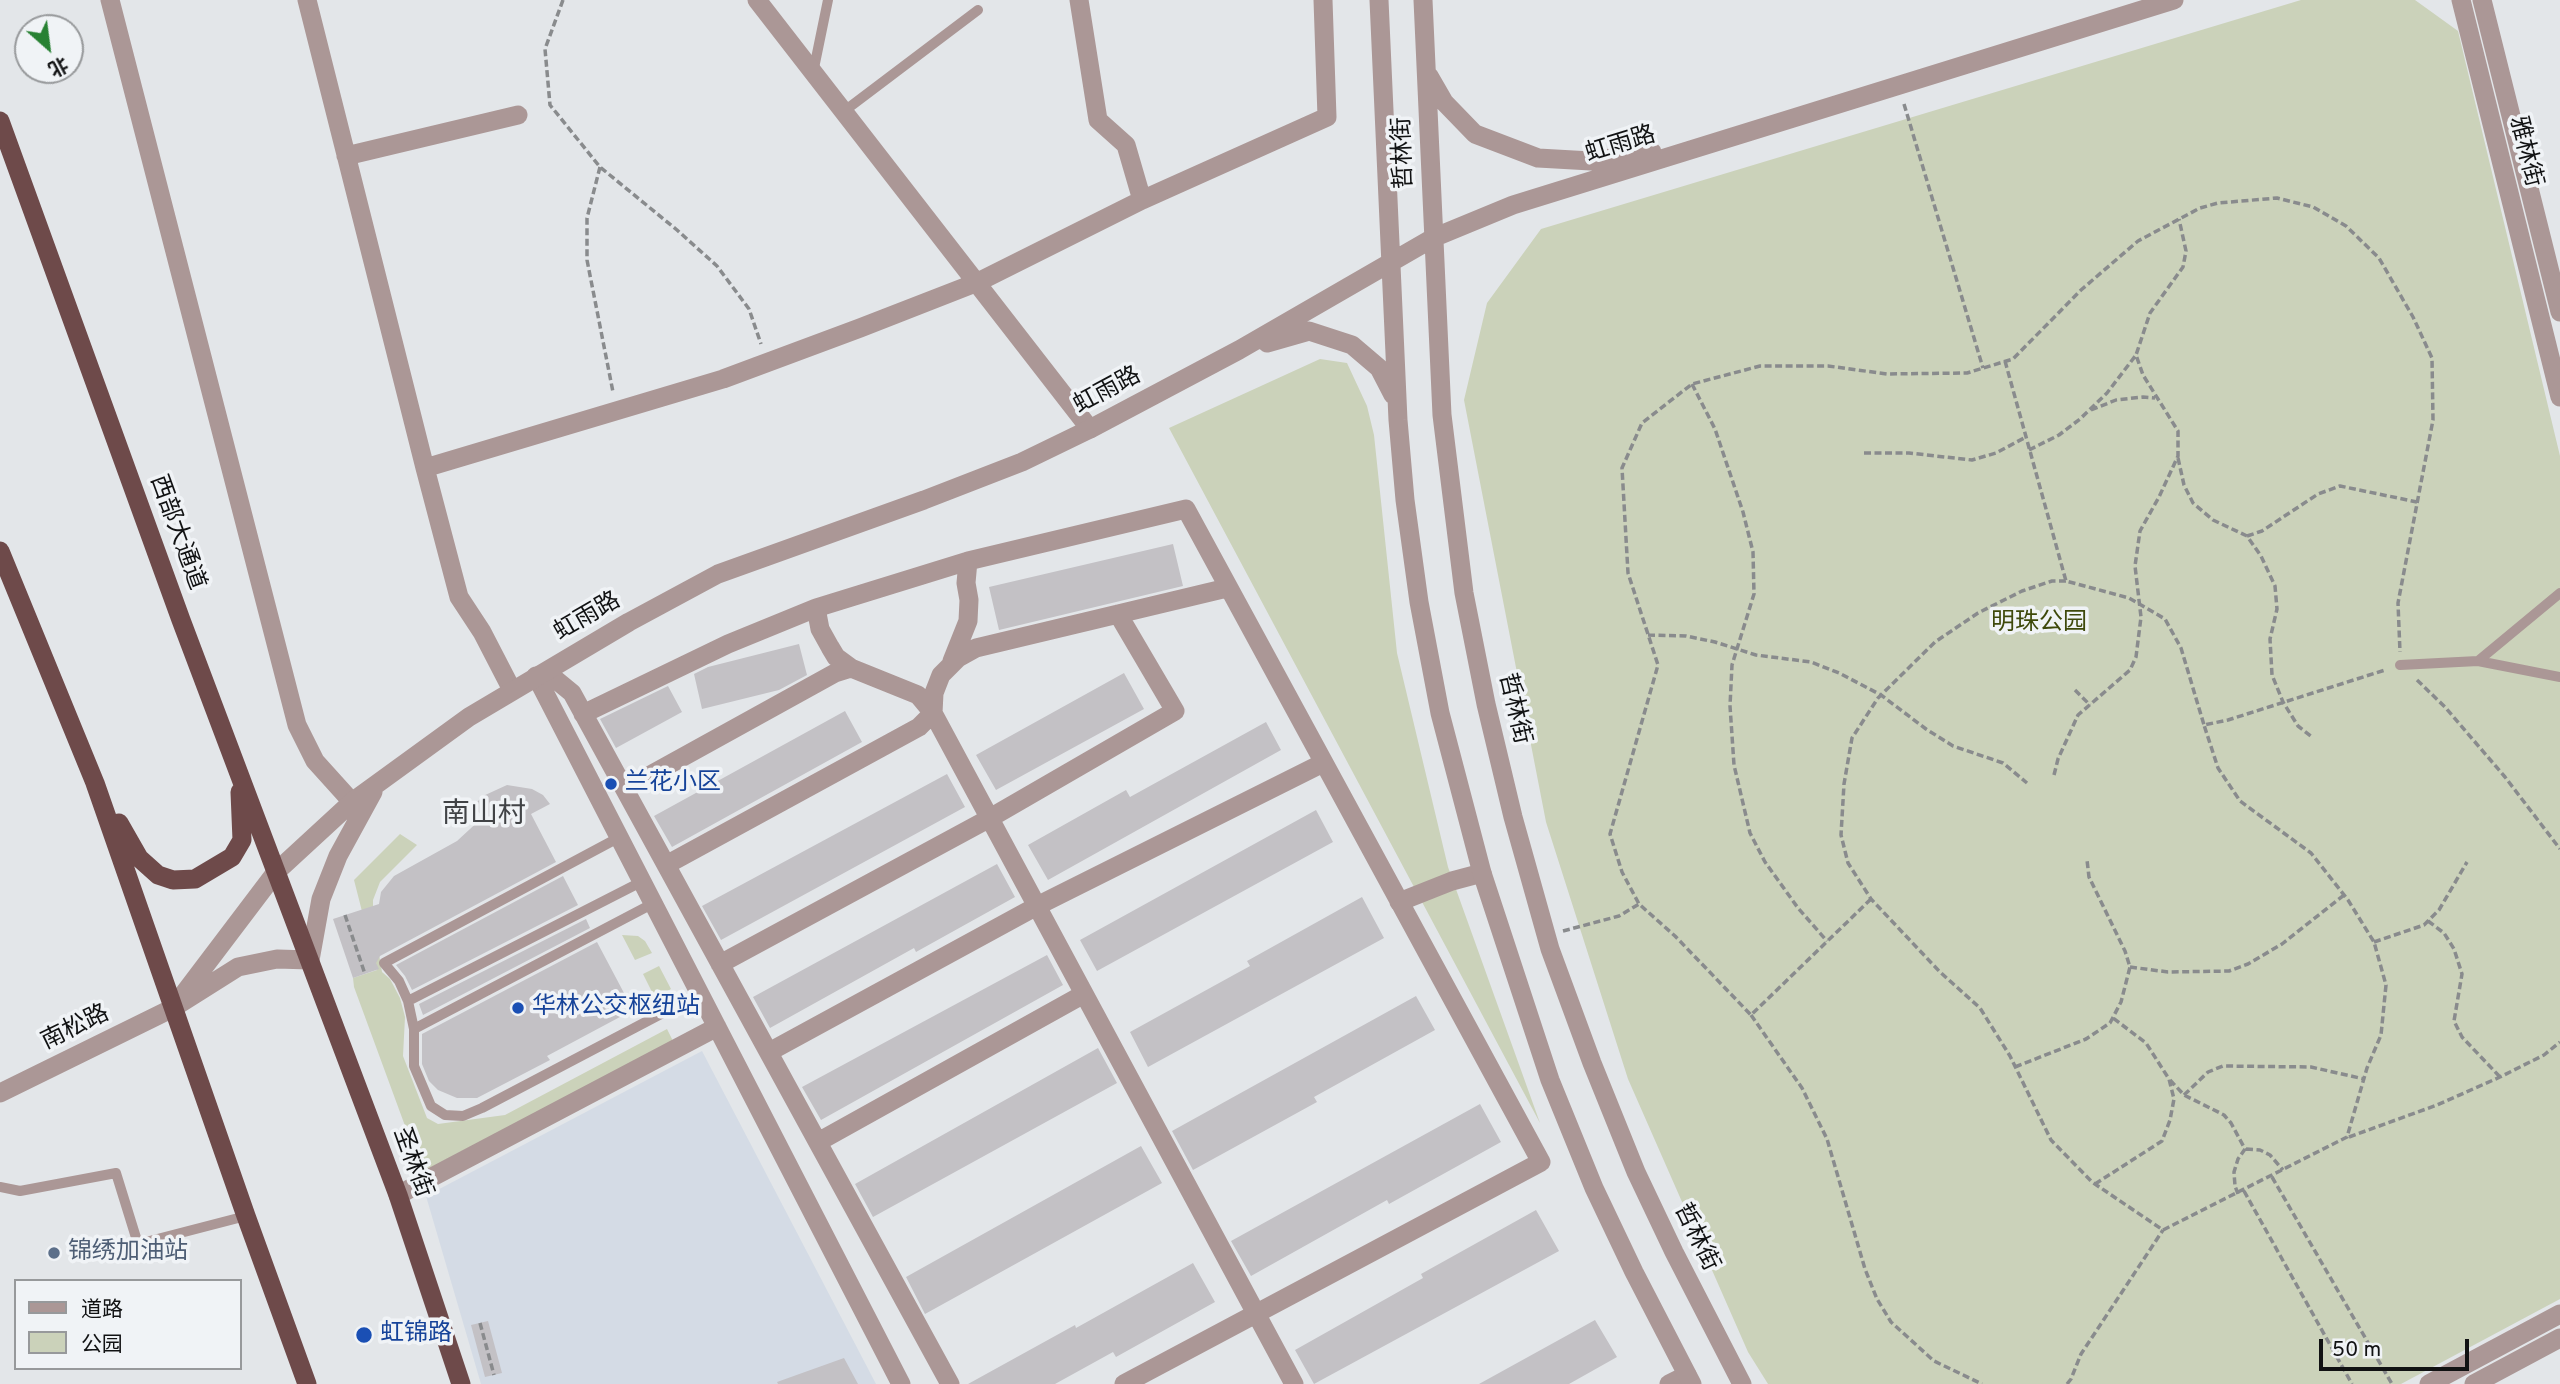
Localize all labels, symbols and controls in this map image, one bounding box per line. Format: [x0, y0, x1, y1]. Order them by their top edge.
north arrow [14, 14, 84, 84]
text: 北 [44, 51, 72, 81]
street label: 雅林街 [2501, 114, 2547, 190]
street label: 哲林街 [1389, 117, 1421, 189]
street label: 虹雨路 [1582, 122, 1660, 170]
street label: 虹雨路 [1069, 362, 1147, 422]
street label: 西部大通道 [142, 472, 210, 594]
street label: 虹雨路 [550, 588, 626, 648]
park label: 明珠公园 [1991, 610, 2087, 638]
street label: 哲林街 [1491, 671, 1535, 747]
place label: 兰花小区 [625, 770, 721, 798]
marker: 兰花小区 [603, 776, 619, 792]
district label: 南山村 [442, 799, 526, 833]
place label: 华林公交枢纽站 [532, 994, 700, 1022]
street label: 南松路 [37, 1000, 115, 1058]
marker: 华林公交枢纽站 [510, 1000, 526, 1016]
street label: 圣林街 [385, 1124, 437, 1202]
street label: 哲林街 [1666, 1199, 1724, 1277]
place label: 锦绣加油站 [68, 1239, 188, 1267]
marker: 锦绣加油站 [46, 1245, 62, 1261]
legend [14, 1279, 242, 1370]
text: 道路 [81, 1297, 123, 1324]
place label: 虹锦路 [380, 1321, 452, 1349]
scale bar [2322, 1324, 2472, 1368]
marker: 虹锦路 [354, 1325, 374, 1345]
text: 公园 [81, 1332, 123, 1359]
text: 50 m [2332, 1337, 2381, 1364]

